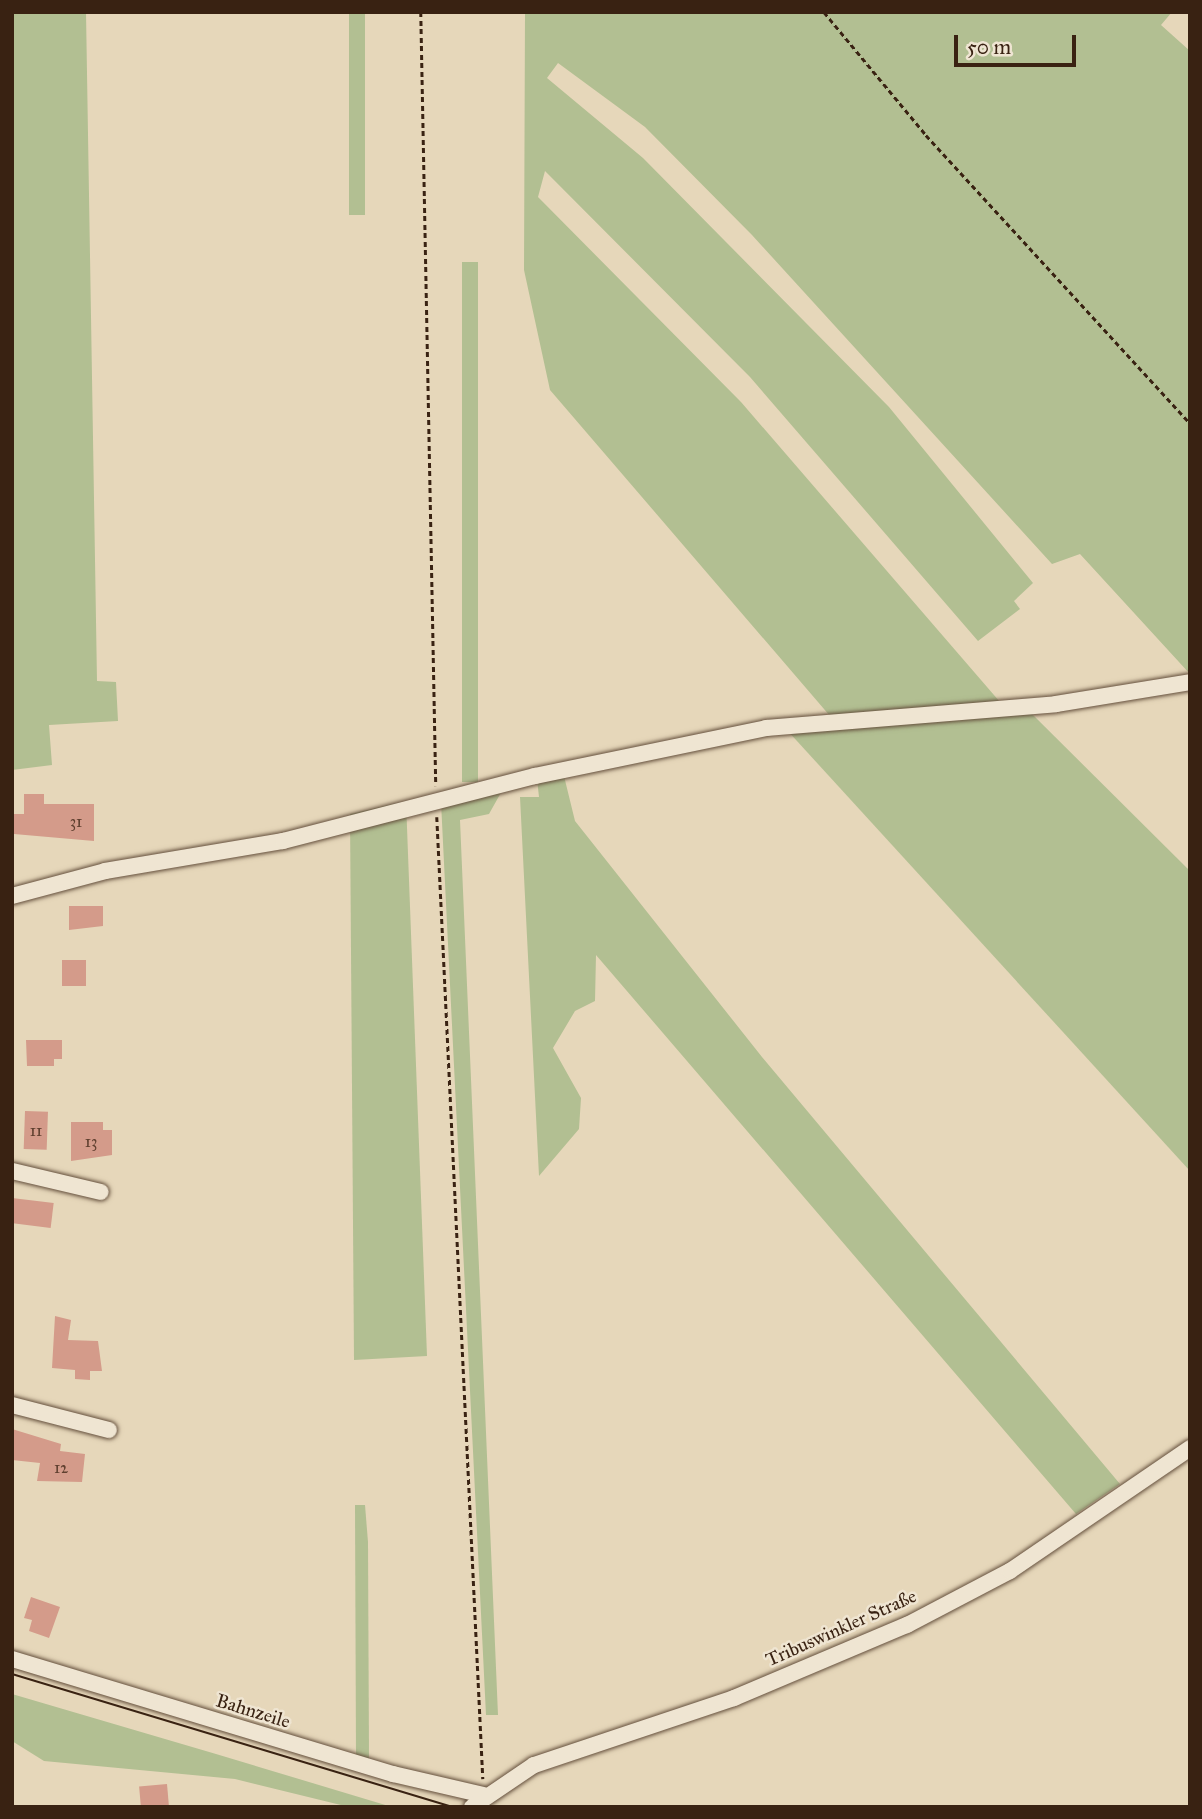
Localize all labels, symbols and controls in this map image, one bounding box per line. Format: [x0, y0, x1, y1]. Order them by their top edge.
scale bar [957, 21, 1080, 65]
text: 50 m [967, 34, 1011, 60]
house number: 31 [70, 812, 82, 832]
house number: 11 [30, 1121, 42, 1141]
house number: 13 [85, 1132, 97, 1152]
house number: 12 [54, 1458, 68, 1478]
street label: Tribuswinkler Straße [762, 1585, 920, 1671]
street label: Bahnzeile [213, 1689, 293, 1733]

